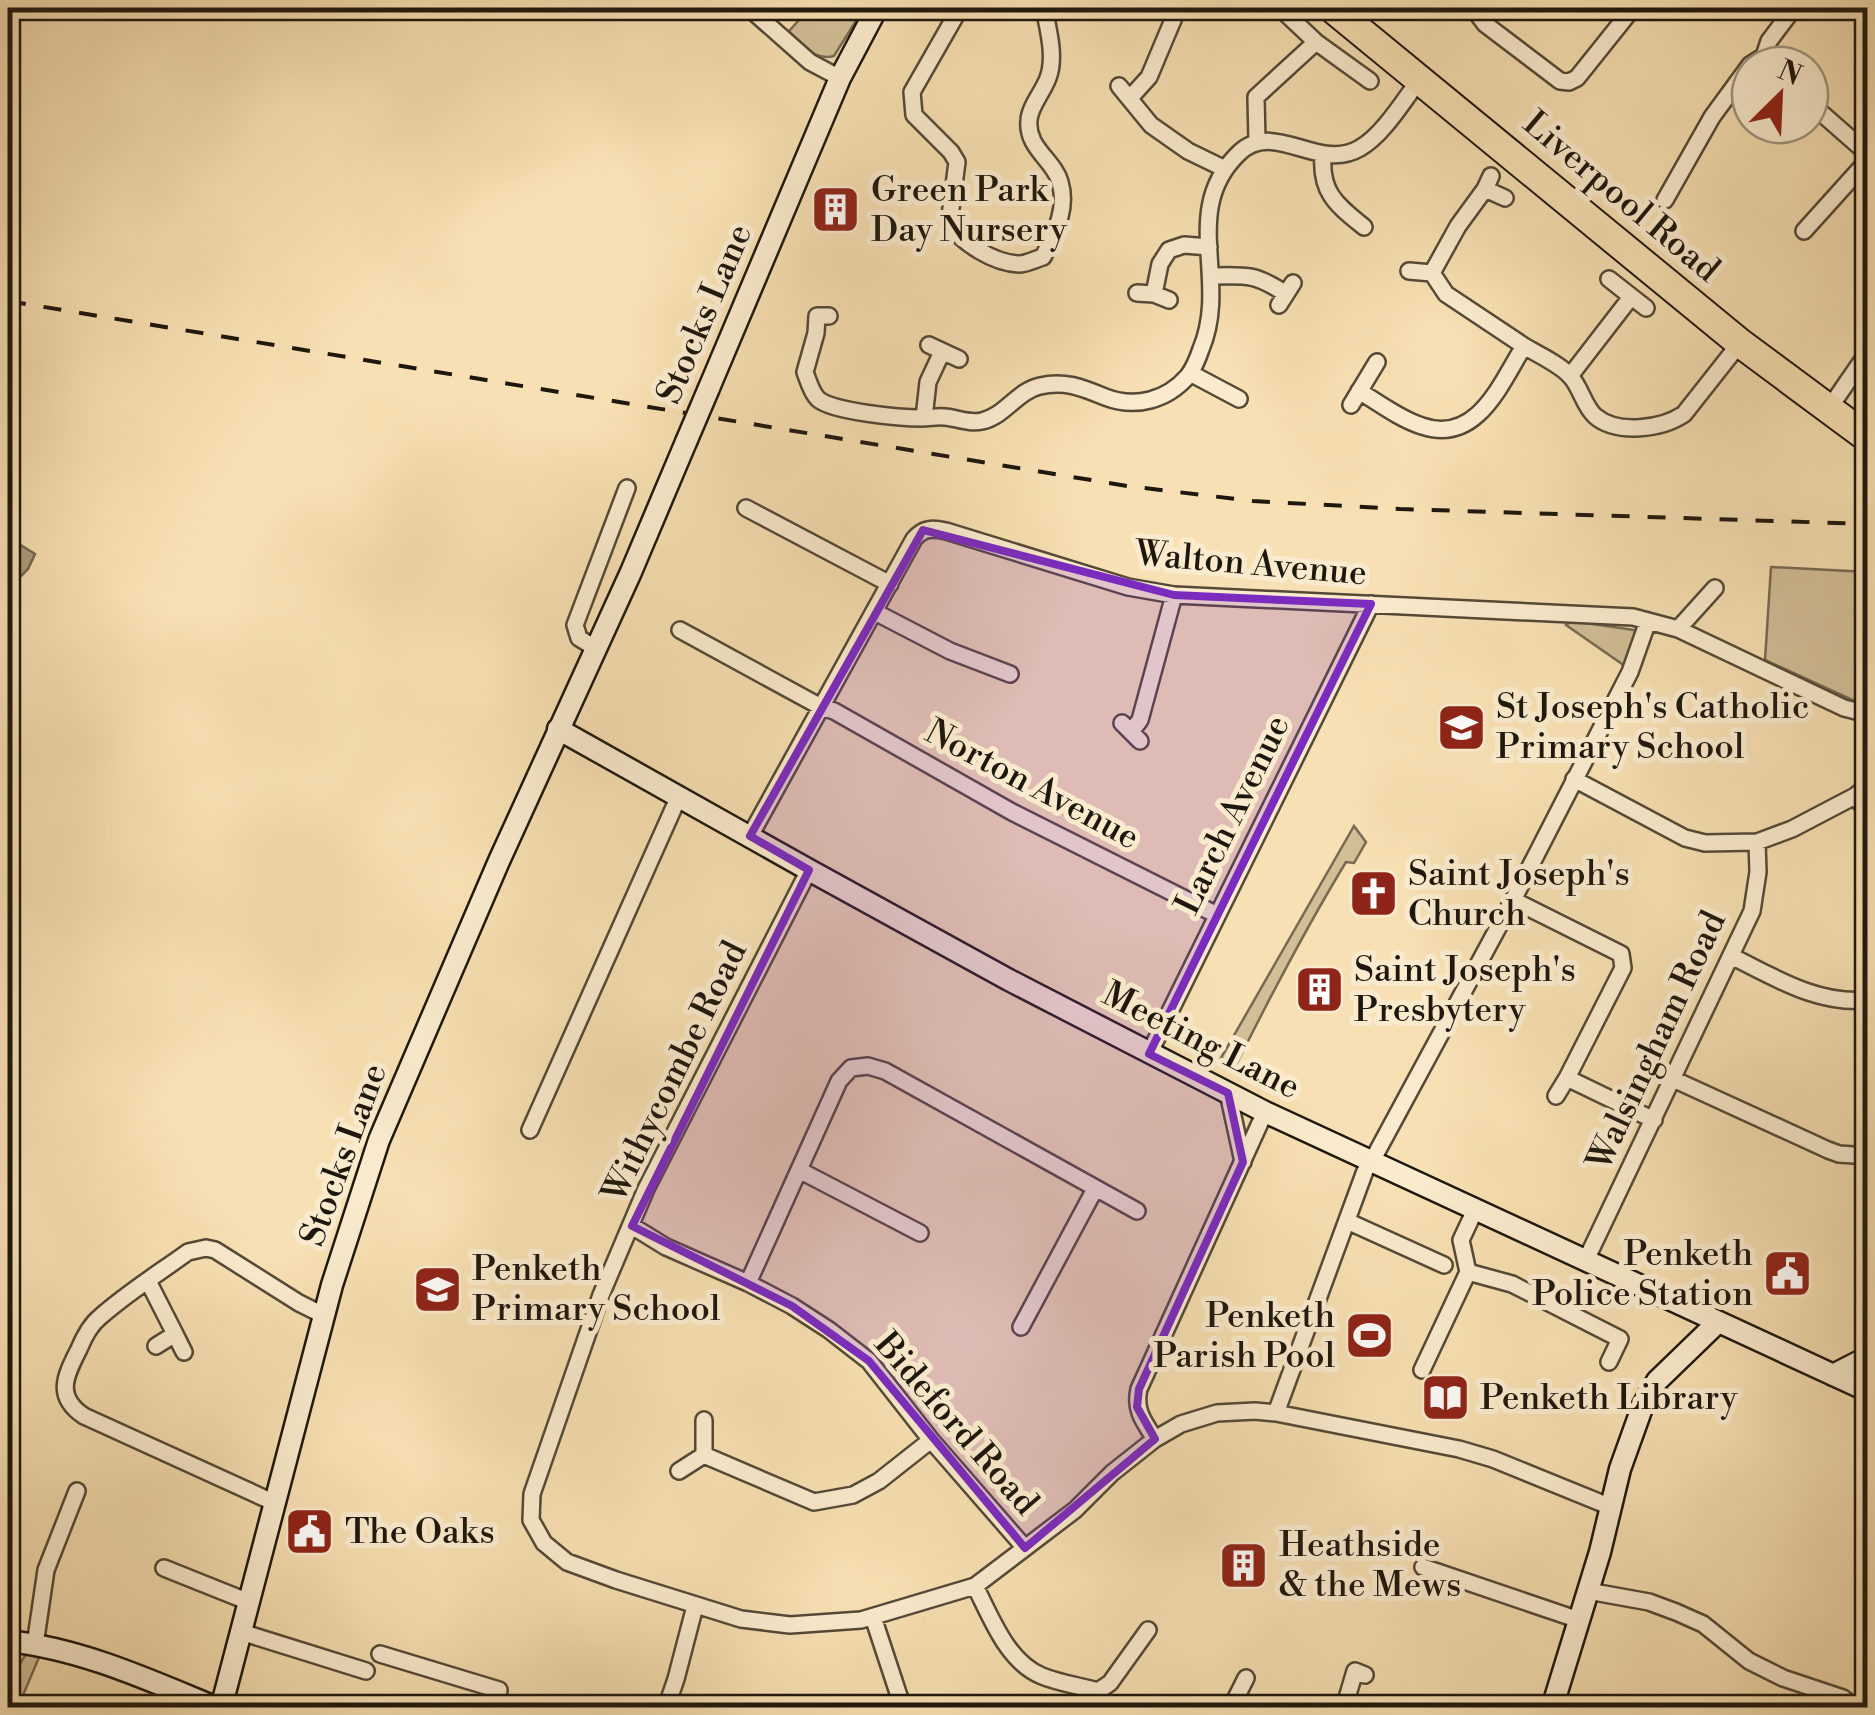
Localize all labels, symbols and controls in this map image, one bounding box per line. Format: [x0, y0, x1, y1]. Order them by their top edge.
north arrow [1730, 45, 1830, 145]
text: N [1772, 53, 1807, 94]
street label: Liverpool Road [1514, 102, 1728, 292]
place label: Green Park Day Nursery [871, 169, 1068, 252]
building icon: Green Park Day Nursery [810, 184, 862, 236]
street label: Stocks Lane [648, 218, 762, 410]
street label: Walton Avenue [1132, 532, 1369, 596]
place label: St Joseph's Catholic Primary School [1496, 686, 1810, 769]
school or university icon: St Joseph's Catholic Primary School [1435, 701, 1487, 753]
street label: Larch Avenue [1166, 708, 1300, 922]
street label: Norton Avenue [918, 711, 1146, 859]
place label: Saint Joseph's Church [1408, 853, 1630, 936]
church icon: Saint Joseph's Church [1347, 868, 1399, 920]
street label: Walsingham Road [1578, 904, 1736, 1178]
street label: Withycombe Road [593, 934, 757, 1210]
place label: Saint Joseph's Presbytery [1354, 949, 1576, 1032]
building icon: Saint Joseph's Presbytery [1293, 964, 1345, 1016]
street label: Meeting Lane [1095, 973, 1307, 1109]
street label: Stocks Lane [291, 1058, 397, 1252]
place label: Penketh Police Station [1532, 1233, 1753, 1316]
place label: Penketh Primary School [472, 1248, 720, 1331]
public building icon: Penketh Police Station [1762, 1248, 1814, 1300]
school or university icon: Penketh Primary School [411, 1263, 463, 1315]
place label: Penketh Parish Pool [1153, 1295, 1335, 1378]
sports icon: Penketh Parish Pool [1344, 1310, 1396, 1362]
street label: Bideford Road [864, 1323, 1047, 1524]
library icon: Penketh Library [1419, 1372, 1471, 1424]
place label: Penketh Library [1480, 1377, 1739, 1420]
public building icon: The Oaks [284, 1506, 336, 1558]
place label: The Oaks [345, 1511, 495, 1554]
place label: Heathside & the Mews [1279, 1524, 1461, 1607]
building icon: Heathside & the Mews [1218, 1539, 1270, 1591]

